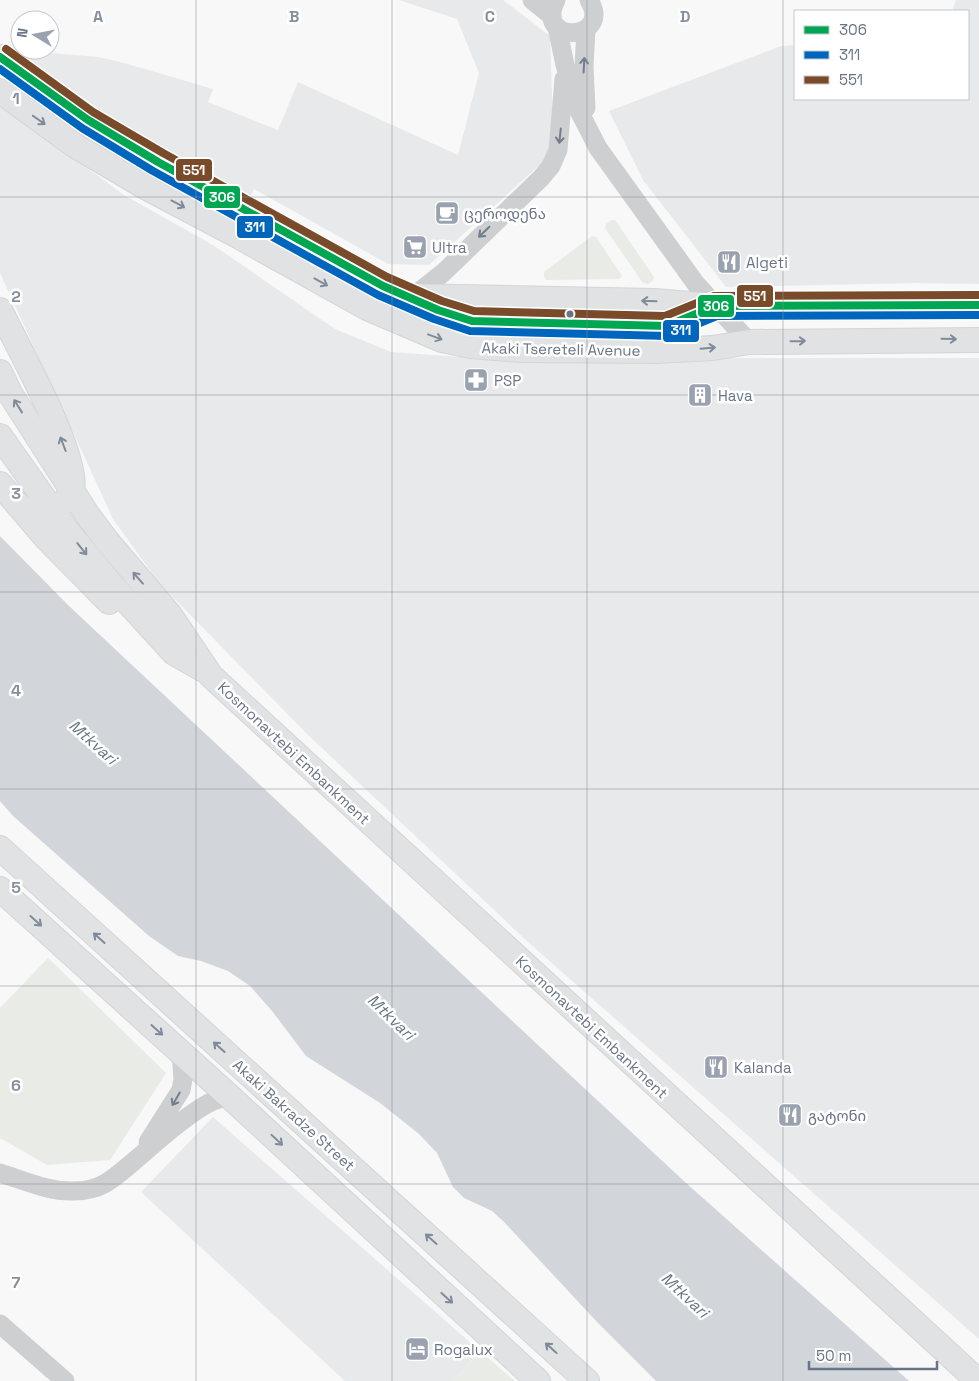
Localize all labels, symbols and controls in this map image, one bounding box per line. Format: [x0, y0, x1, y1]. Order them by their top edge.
text: A [93, 6, 103, 27]
text: B [289, 6, 299, 27]
text: C [485, 6, 495, 27]
text: D [680, 6, 690, 27]
north arrow [10, 10, 60, 60]
legend [794, 10, 969, 100]
text: 306 [839, 20, 867, 39]
text: N [13, 27, 32, 39]
text: 311 [839, 45, 860, 64]
one-way arrow [579, 57, 589, 74]
text: 551 [839, 70, 863, 89]
text: 1 [12, 88, 20, 109]
one-way arrow [32, 115, 46, 125]
one-way arrow [555, 128, 564, 144]
line badge: 551 [175, 158, 213, 182]
text: 551 [183, 161, 205, 179]
line badge: 306 [203, 185, 241, 209]
text: 306 [209, 188, 235, 206]
one-way arrow [170, 200, 185, 209]
cafe icon: ცეროდენა [434, 200, 460, 226]
place label: ცეროდენა [464, 204, 546, 223]
line badge: 311 [236, 215, 274, 239]
text: 311 [245, 218, 265, 236]
one-way arrow [479, 226, 491, 238]
supermarket icon: Ultra [402, 234, 428, 260]
place label: Ultra [432, 238, 467, 257]
restaurant icon: Algeti [716, 249, 742, 275]
place label: Algeti [746, 253, 788, 272]
one-way arrow [313, 277, 328, 287]
line badge: 551 [736, 284, 774, 308]
text: 2 [11, 286, 21, 307]
text: 551 [744, 287, 766, 305]
line badge: 306 [697, 294, 735, 318]
one-way arrow [642, 296, 658, 305]
text: 306 [703, 297, 729, 315]
unlabelled marker [565, 309, 575, 319]
line badge: 311 [662, 319, 700, 343]
text: 311 [671, 321, 691, 339]
one-way arrow [427, 333, 443, 342]
one-way arrow [940, 334, 957, 344]
one-way arrow [790, 336, 806, 346]
street label: Akaki Tsereteli Avenue [481, 338, 641, 360]
one-way arrow [700, 343, 716, 353]
pharmacy icon: PSP [463, 367, 489, 393]
place label: PSP [494, 371, 521, 390]
building icon: Hava [687, 382, 713, 408]
place label: Hava [718, 386, 753, 405]
one-way arrow [13, 399, 23, 413]
one-way arrow [58, 437, 68, 452]
text: 3 [11, 483, 21, 504]
one-way arrow [76, 542, 87, 555]
one-way arrow [133, 572, 144, 585]
street label: Kosmonavtebi Embankment [214, 678, 374, 829]
text: 4 [11, 680, 21, 701]
water label: Mtkvari [65, 715, 123, 770]
text: 5 [11, 877, 21, 898]
one-way arrow [30, 915, 43, 927]
one-way arrow [93, 932, 106, 944]
street label: Kosmonavtebi Embankment [512, 952, 672, 1103]
water label: Mtkvari [363, 990, 420, 1046]
one-way arrow [151, 1024, 164, 1036]
one-way arrow [213, 1042, 226, 1053]
restaurant icon: Kalanda [703, 1054, 729, 1080]
street label: Akaki Bakradze Street [229, 1055, 359, 1175]
place label: Kalanda [734, 1058, 792, 1077]
text: 6 [11, 1075, 21, 1096]
one-way arrow [171, 1091, 181, 1105]
restaurant icon: გატონი [777, 1102, 803, 1128]
place label: გატონი [808, 1106, 866, 1125]
one-way arrow [270, 1134, 283, 1146]
one-way arrow [424, 1233, 437, 1245]
water label: Mtkvari [657, 1268, 715, 1324]
text: 7 [12, 1272, 21, 1293]
one-way arrow [441, 1292, 454, 1304]
hotel icon: Rogalux [404, 1336, 430, 1362]
scale bar [809, 1338, 936, 1370]
place label: Rogalux [434, 1340, 493, 1359]
one-way arrow [545, 1342, 558, 1354]
text: 50 m [816, 1346, 851, 1365]

